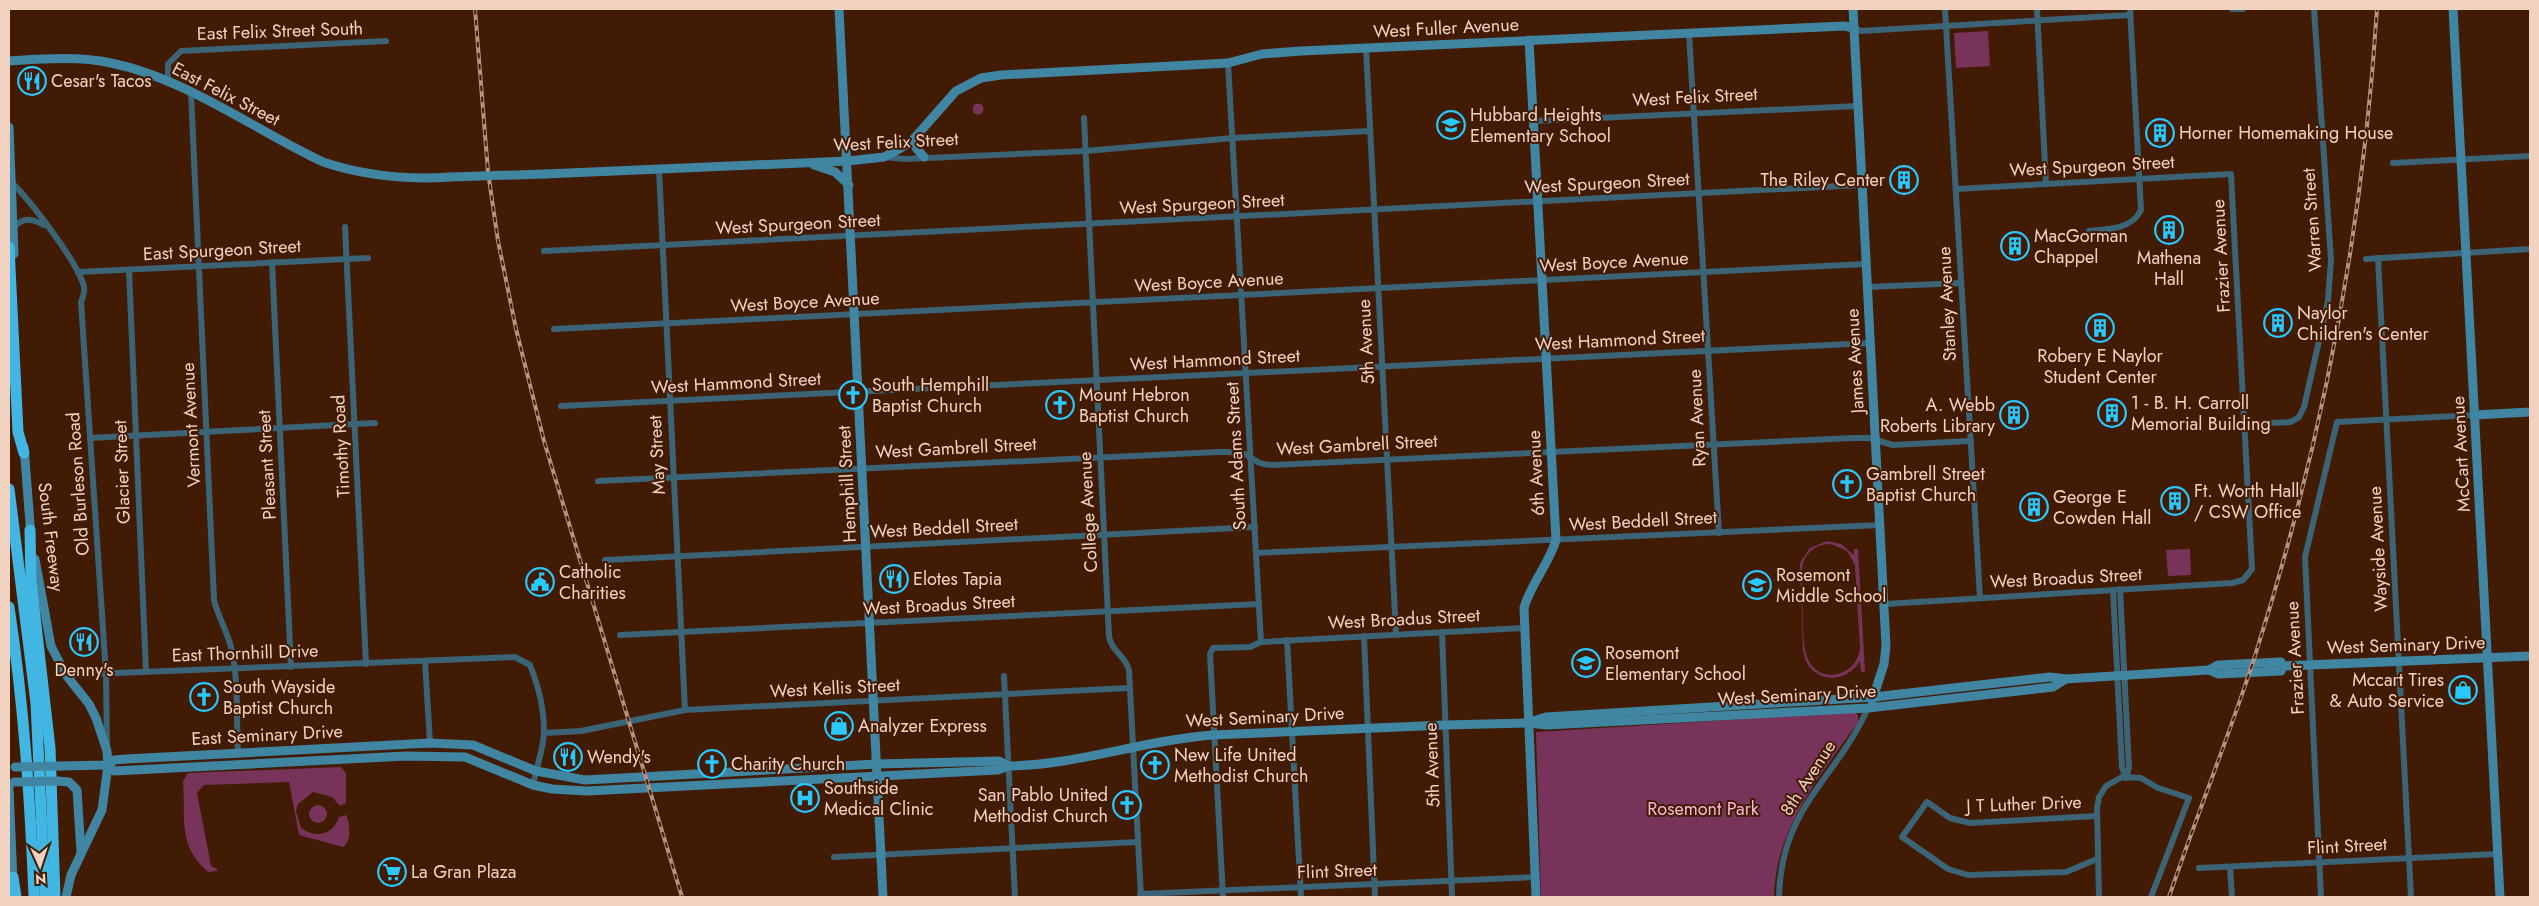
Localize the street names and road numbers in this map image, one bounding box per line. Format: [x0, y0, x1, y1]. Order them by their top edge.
street label: West Fuller Avenue [1372, 11, 1520, 45]
street label: East Felix Street South [196, 15, 364, 47]
street label: East Felix Street [168, 56, 285, 133]
street label: West Felix Street [1632, 81, 1759, 113]
street label: West Felix Street [833, 126, 960, 158]
street label: West Spurgeon Street [2009, 149, 2176, 183]
street label: West Spurgeon Street [1524, 166, 1691, 200]
street label: Warren Street [2295, 167, 2329, 273]
street label: West Spurgeon Street [1119, 187, 1286, 221]
street label: Frazier Avenue [2205, 199, 2237, 313]
street label: West Spurgeon Street [715, 207, 882, 241]
street label: East Spurgeon Street [142, 233, 302, 267]
street label: West Boyce Avenue [1539, 245, 1689, 279]
street label: Stanley Avenue [1931, 246, 1963, 362]
street label: West Boyce Avenue [1134, 265, 1284, 299]
street label: West Boyce Avenue [730, 285, 880, 319]
street label: 5th Avenue [1351, 299, 1381, 385]
street label: James Avenue [1839, 308, 1871, 416]
street label: West Hammond Street [1534, 323, 1706, 357]
street label: West Hammond Street [1129, 343, 1301, 377]
street label: Vermont Avenue [175, 362, 207, 488]
street label: West Hammond Street [650, 366, 822, 400]
street label: Ryan Avenue [1681, 369, 1713, 467]
street label: South Adams Street [1219, 380, 1253, 531]
street label: Timothy Road [325, 394, 357, 498]
street label: McCart Avenue [2445, 395, 2477, 513]
street label: Pleasant Street [251, 409, 283, 521]
street label: Old Burleson Road [60, 411, 96, 557]
street label: May Street [642, 414, 672, 495]
street label: Glacier Street [107, 419, 137, 524]
street label: Hemphill Street [831, 424, 863, 543]
street label: West Gambrell Street [1276, 428, 1439, 462]
street label: 6th Avenue [1521, 430, 1551, 516]
street label: West Gambrell Street [875, 431, 1038, 465]
street label: College Avenue [1072, 451, 1104, 573]
street label: South Freeway [31, 481, 71, 593]
street label: Wayside Avenue [2362, 486, 2394, 612]
street label: West Beddell Street [1568, 504, 1718, 538]
street label: West Beddell Street [869, 511, 1019, 545]
street label: West Broadus Street [1989, 561, 2143, 595]
street label: West Broadus Street [862, 588, 1016, 622]
street label: Frazier Avenue [2279, 601, 2311, 715]
street label: West Broadus Street [1327, 602, 1481, 636]
street label: West Seminary Drive [2326, 629, 2486, 661]
street label: East Thornhill Drive [171, 637, 319, 669]
street label: West Kellis Street [769, 672, 901, 704]
street label: West Seminary Drive [1717, 678, 1877, 712]
street label: West Seminary Drive [1185, 700, 1345, 734]
street label: East Seminary Drive [191, 718, 343, 752]
street label: 5th Avenue [1418, 722, 1446, 808]
street label: 8th Avenue [1774, 735, 1842, 821]
street label: J T Luther Drive [1964, 789, 2082, 819]
street label: Flint Street [2306, 831, 2388, 861]
street label: Flint Street [1297, 857, 1378, 885]

